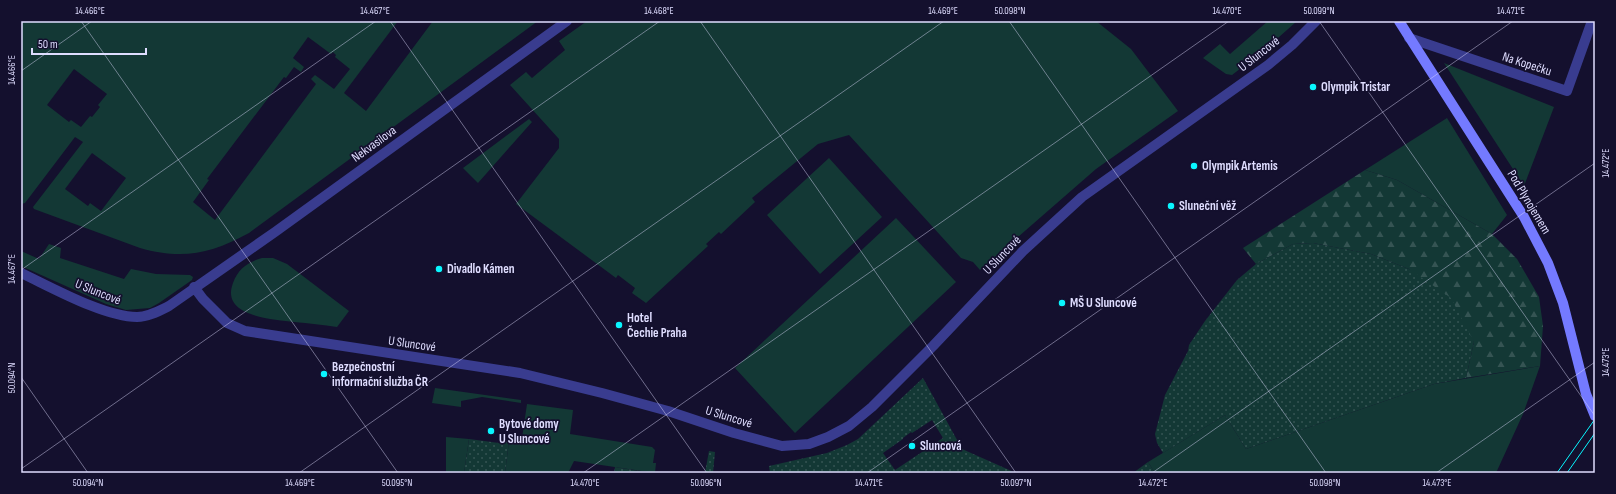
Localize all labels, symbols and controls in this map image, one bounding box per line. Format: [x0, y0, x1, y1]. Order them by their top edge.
text: 14.466°E [75, 5, 105, 17]
text: 14.467°E [360, 5, 390, 17]
text: 14.468°E [644, 5, 674, 17]
text: 14.469°E [928, 5, 958, 17]
text: 50.098°N [995, 5, 1025, 17]
text: 14.470°E [1212, 5, 1242, 17]
text: 50.099°N [1303, 5, 1335, 17]
text: 14.471°E [1497, 5, 1525, 17]
scale bar [32, 30, 146, 56]
street label: U Sluncové [1235, 33, 1283, 75]
text: 50 m [38, 37, 58, 52]
street label: Na Kopečku [1500, 49, 1554, 79]
text: 14.466°E [6, 55, 18, 85]
place label: Olympik Tristar [1321, 79, 1390, 95]
marker: Olympik Tristar [1308, 82, 1318, 92]
street label: Nekvasilova [349, 122, 399, 166]
text: 14.472°E [1600, 149, 1612, 177]
place label: Olympik Artemis [1202, 158, 1278, 174]
marker: Olympik Artemis [1189, 161, 1199, 171]
street label: Pod Plynojemem [1504, 167, 1554, 237]
place label: Sluneční věž [1179, 198, 1236, 214]
marker: Sluneční věž [1166, 201, 1176, 211]
street label: U Sluncové [980, 232, 1024, 278]
text: 14.467°E [6, 254, 18, 284]
place label: Divadlo Kámen [447, 261, 515, 277]
marker: Divadlo Kámen [434, 264, 444, 274]
street label: U Sluncové [73, 276, 123, 308]
place label: MŠ U Sluncové [1070, 295, 1137, 311]
marker: MŠ U Sluncové [1057, 298, 1067, 308]
place label: Hotel Čechie Praha [627, 310, 687, 341]
marker: Hotel Čechie Praha [614, 320, 624, 330]
street label: U Sluncové [387, 333, 437, 355]
text: 14.473°E [1600, 348, 1612, 376]
place label: Bezpečnostní informační služba ČR [332, 359, 429, 390]
text: 50.094°N [6, 363, 18, 393]
marker: Bezpečnostní informační služba ČR [319, 369, 329, 379]
street label: U Sluncové [704, 402, 754, 432]
place label: Bytové domy U Sluncové [499, 416, 559, 447]
marker: Bytové domy U Sluncové [486, 426, 496, 436]
place label: Sluncová [920, 438, 962, 454]
marker: Sluncová [907, 441, 917, 451]
text: 50.094°N [73, 477, 103, 489]
text: 14.469°E [285, 477, 315, 489]
text: 50.095°N [382, 477, 412, 489]
text: 14.470°E [570, 477, 600, 489]
text: 50.096°N [690, 477, 722, 489]
text: 14.471°E [855, 477, 883, 489]
text: 50.097°N [1000, 477, 1032, 489]
text: 14.472°E [1139, 477, 1167, 489]
text: 50.098°N [1310, 477, 1340, 489]
text: 14.473°E [1423, 477, 1451, 489]

